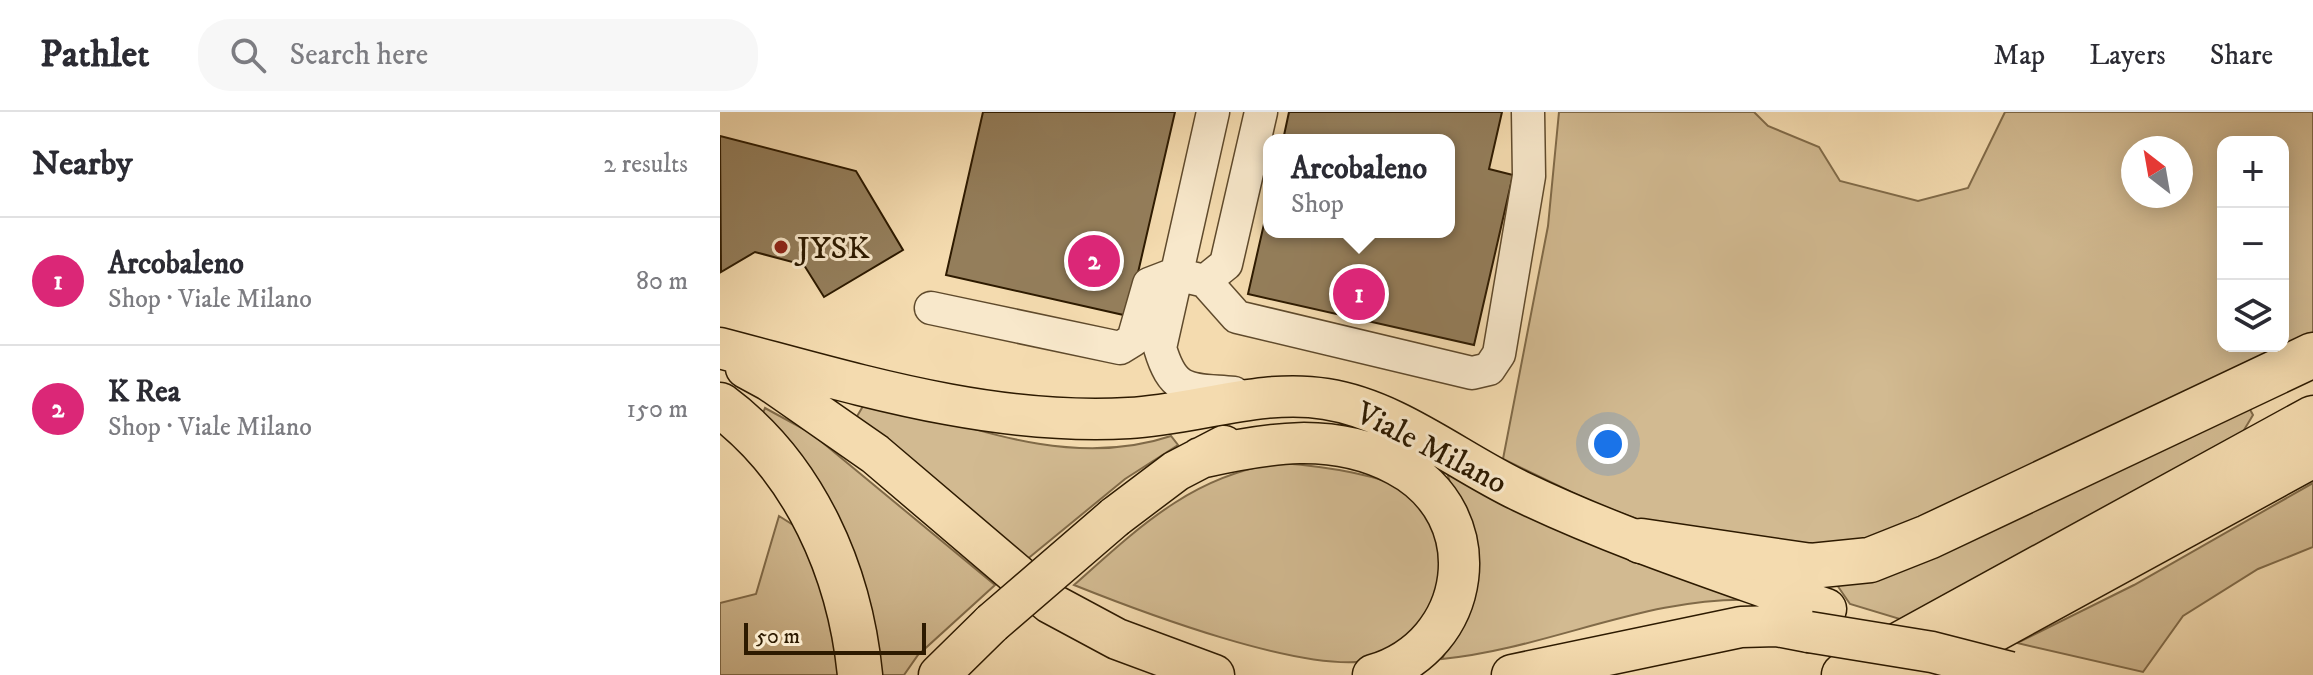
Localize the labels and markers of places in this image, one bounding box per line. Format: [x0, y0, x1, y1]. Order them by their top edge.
place label: JYSK [794, 229, 870, 269]
pin: 2 [1068, 231, 1120, 291]
marker: JYSK [772, 238, 790, 256]
pin: 1 [1333, 264, 1385, 324]

